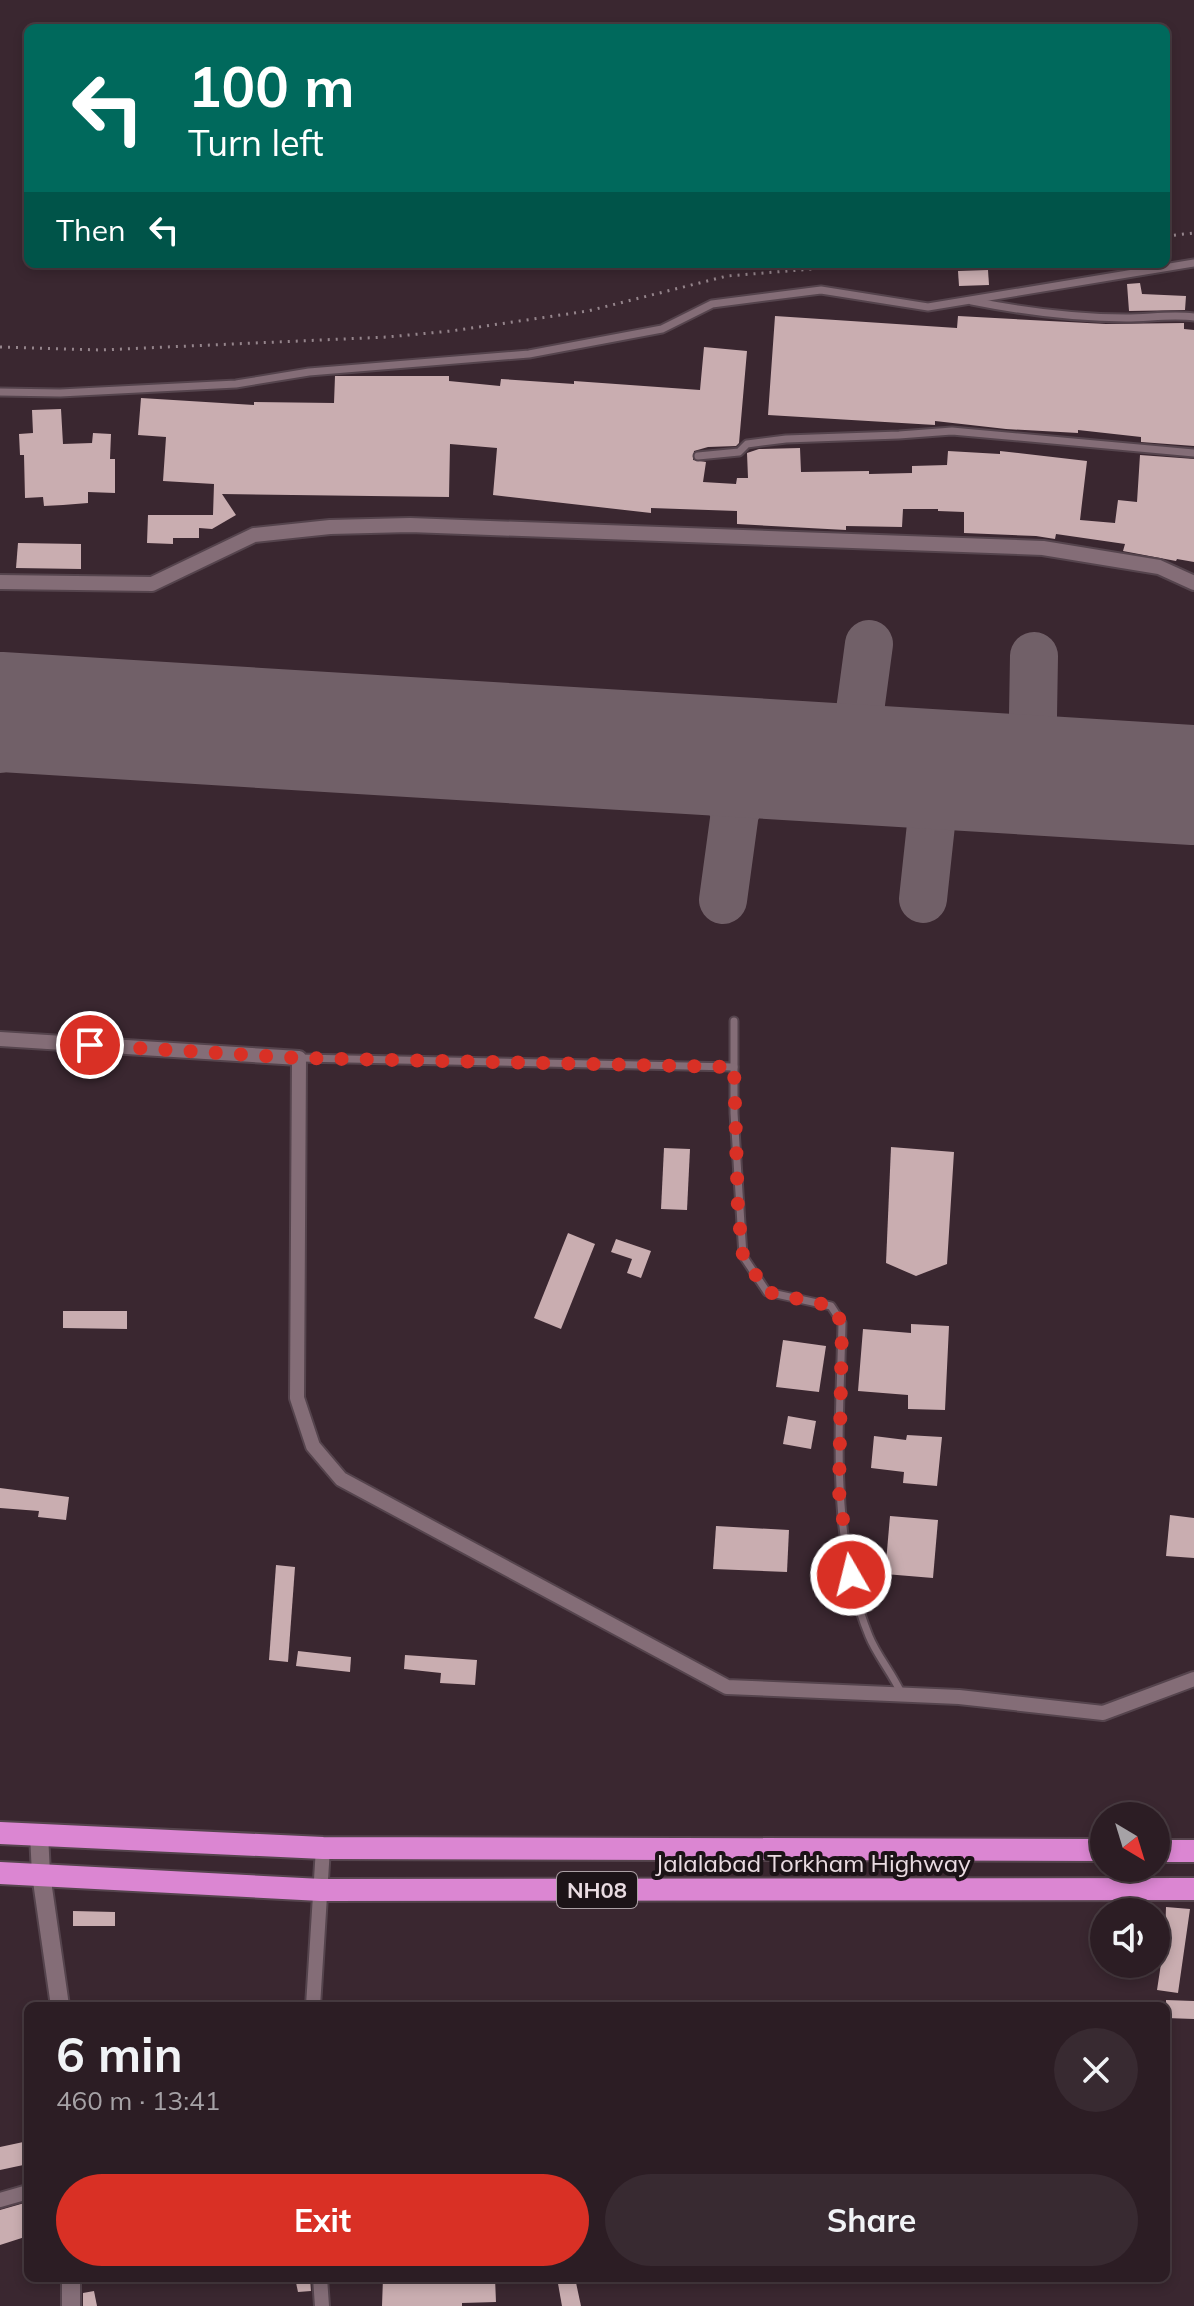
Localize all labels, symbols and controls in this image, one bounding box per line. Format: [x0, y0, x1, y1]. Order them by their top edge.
text: 100 m [188, 51, 355, 121]
icon: left [56, 56, 160, 160]
text: Turn left [188, 120, 324, 165]
icon: left [142, 208, 186, 252]
text: Then [56, 211, 126, 249]
pin [56, 1011, 124, 1079]
icon: arrive [68, 1023, 112, 1067]
position arrow [809, 1533, 893, 1617]
north arrow [1090, 1802, 1170, 1882]
map controls [1090, 1802, 1170, 1978]
street label: Jalalabad Torkham Highway [655, 1848, 971, 1878]
road number: NH08 [557, 1872, 637, 1908]
button: sound [1090, 1898, 1170, 1978]
text: 6 min [56, 2024, 183, 2084]
button: close [1054, 2028, 1138, 2112]
text: 460 m · 13:41 [56, 2084, 220, 2117]
button: Exit [56, 2174, 589, 2266]
button: Share [605, 2174, 1138, 2266]

